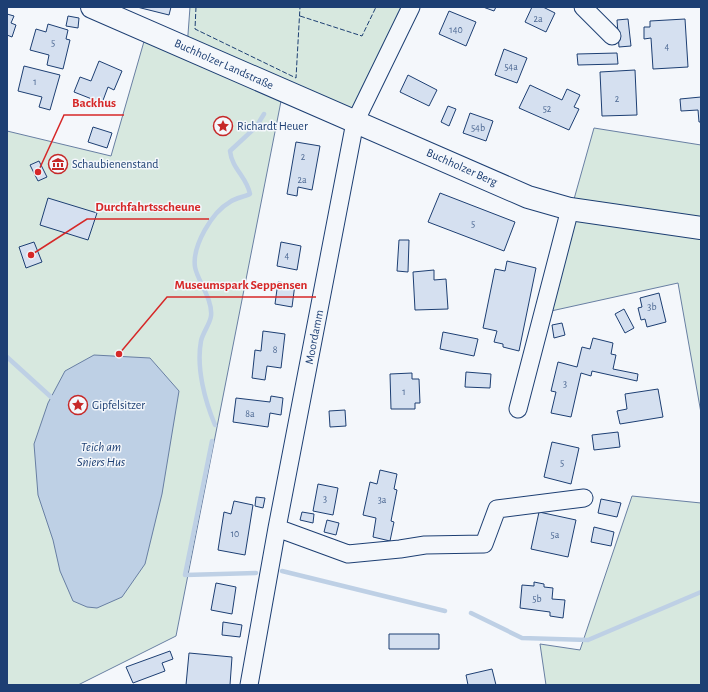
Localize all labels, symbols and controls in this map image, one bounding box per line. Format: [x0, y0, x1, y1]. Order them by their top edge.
house number: 2a [533, 14, 543, 24]
house number: 140 [449, 25, 463, 35]
street label: Buchholzer Landstraße [173, 37, 275, 91]
house number: 5 [51, 38, 55, 48]
house number: 4 [665, 42, 670, 52]
house number: 54a [504, 62, 518, 72]
house number: 1 [33, 77, 37, 87]
callout: Backhus [64, 90, 124, 115]
house number: 2 [615, 94, 620, 104]
text: Backhus [72, 97, 116, 110]
house number: 52 [543, 104, 552, 114]
place icon: Richardt Heuer [212, 115, 234, 137]
place label: Richardt Heuer [237, 120, 308, 132]
house number: 54b [471, 123, 485, 133]
street label: Buchholzer Berg [425, 146, 499, 188]
house number: 2 [301, 152, 306, 162]
museum icon: Schaubienenstand [47, 153, 69, 175]
place label: Schaubienenstand [72, 158, 159, 170]
house number: 2a [297, 175, 307, 185]
callout: Durchfahrtsscheune [87, 194, 209, 219]
text: Durchfahrtsscheune [95, 201, 201, 214]
house number: 5 [471, 219, 475, 229]
house number: 4 [285, 251, 290, 261]
callout: Museumspark Seppensen [167, 272, 316, 297]
text: Museumspark Seppensen [175, 279, 308, 292]
house number: 3b [647, 302, 657, 312]
street label: Moordamm [303, 309, 325, 365]
house number: 8 [273, 345, 278, 355]
house number: 3 [563, 379, 567, 389]
house number: 1 [402, 387, 406, 397]
place icon: Gipfelsitzer [67, 394, 89, 416]
place label: Gipfelsitzer [92, 399, 145, 411]
house number: 8a [245, 409, 255, 419]
water label: Teich am Sniers Hus [77, 441, 125, 469]
house number: 5 [560, 458, 564, 468]
house number: 3 [323, 494, 327, 504]
house number: 3a [378, 495, 387, 505]
house number: 10 [231, 529, 239, 539]
house number: 5a [551, 530, 560, 540]
house number: 5b [532, 594, 542, 604]

